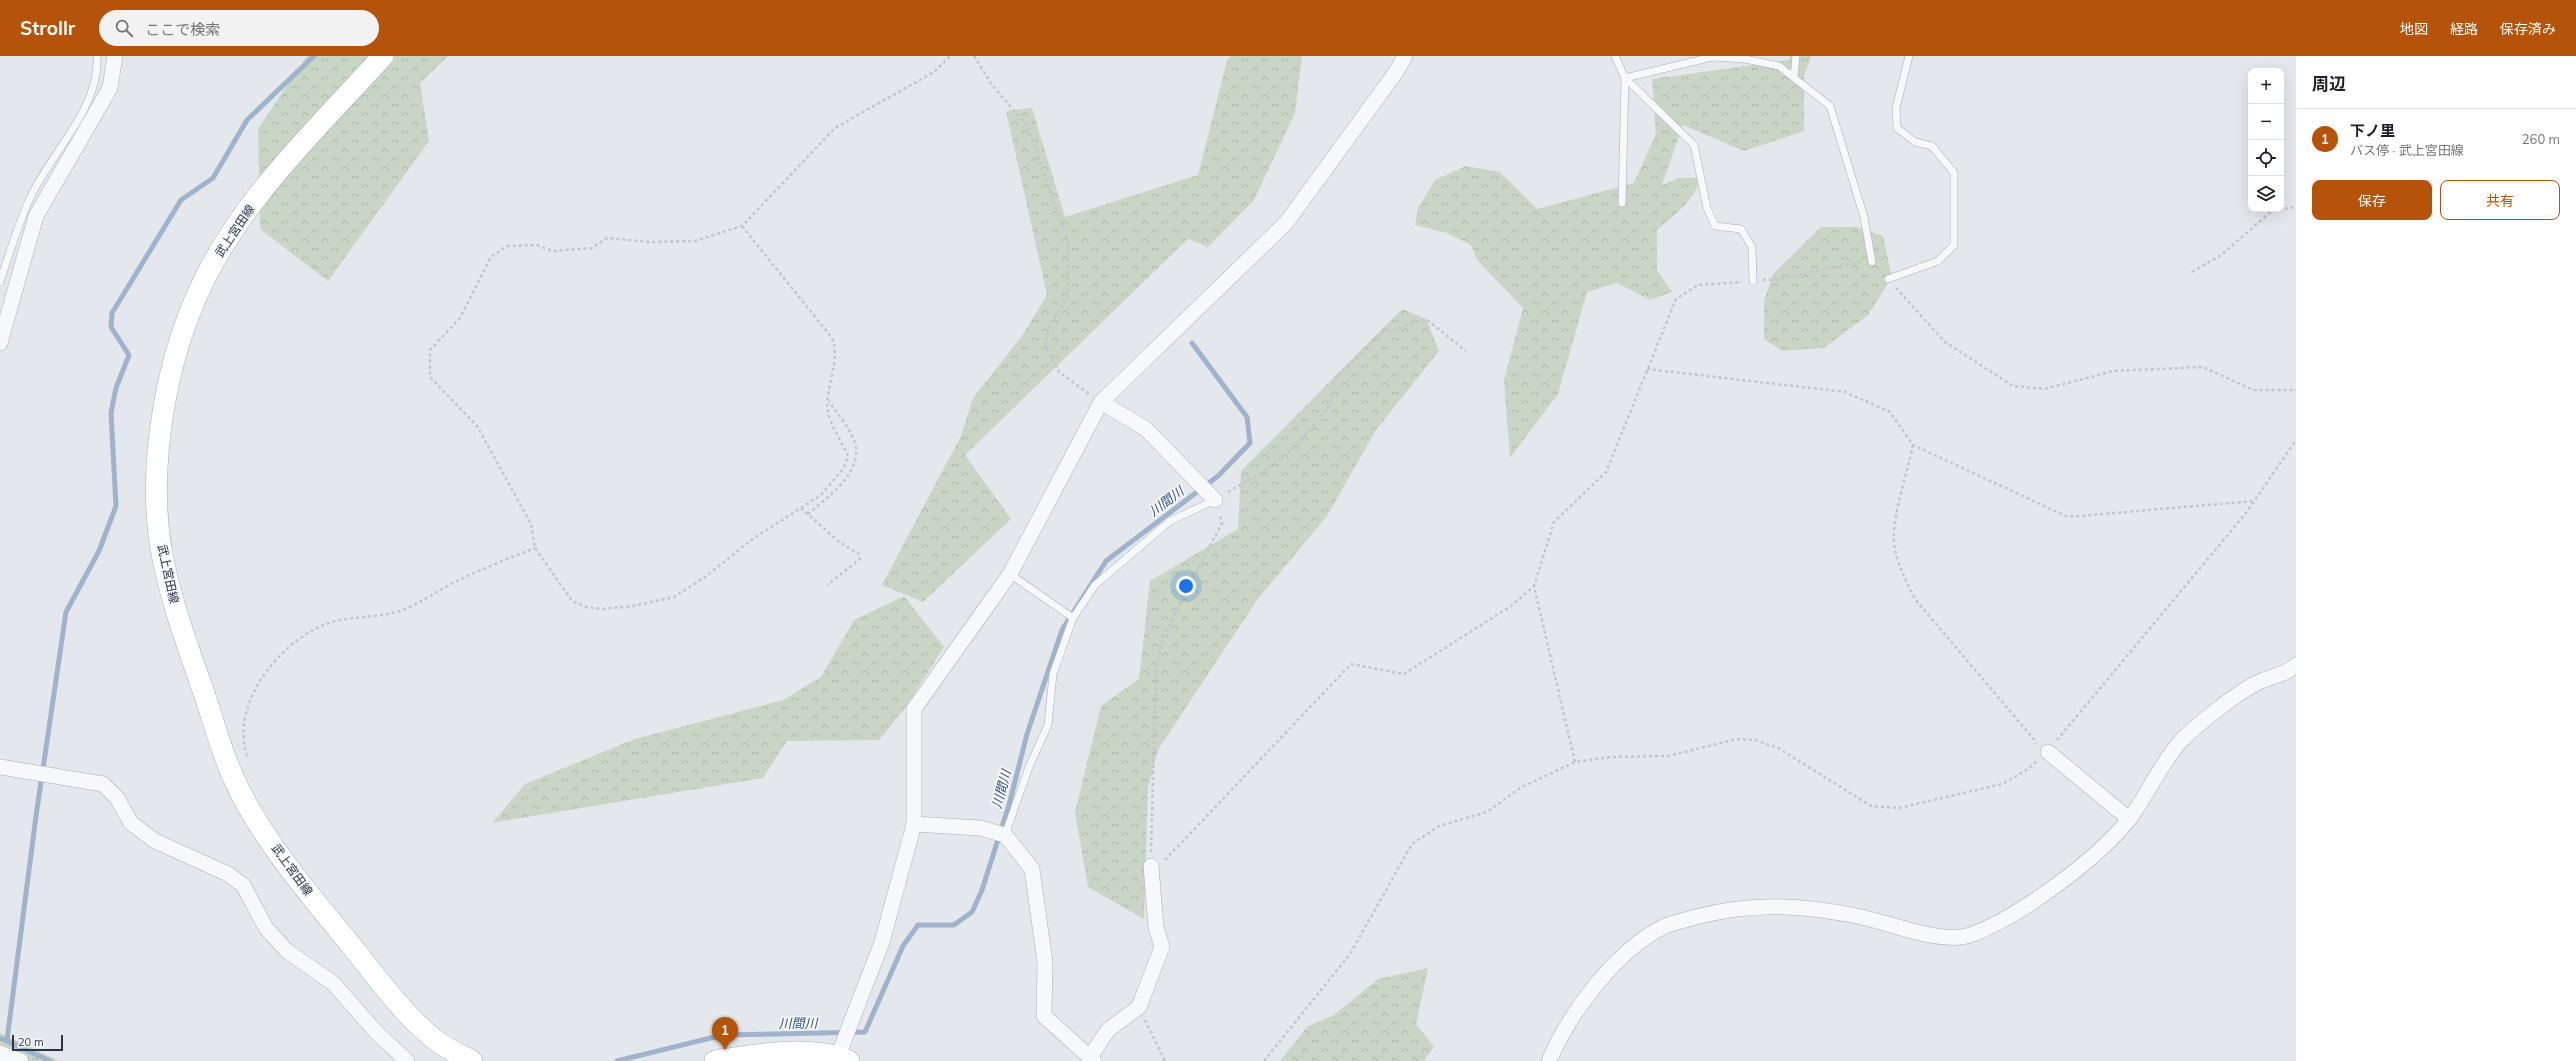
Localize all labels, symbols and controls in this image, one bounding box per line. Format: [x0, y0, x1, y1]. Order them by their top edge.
search box [99, 10, 379, 46]
text: Strollr [20, 16, 75, 40]
icon: search [113, 17, 135, 39]
text: ここで検索 [145, 20, 220, 39]
text: 地図 [2400, 20, 2428, 38]
text: 経路 [2450, 20, 2478, 38]
text: 保存済み [2500, 20, 2556, 38]
map controls [2248, 68, 2284, 212]
button: + [2248, 68, 2284, 104]
text: 周辺 [2312, 73, 2346, 94]
button: − [2248, 104, 2284, 140]
text: 下ノ里 [2350, 121, 2395, 140]
text: 1 [2321, 131, 2329, 147]
text: 260 m [2522, 131, 2560, 147]
button: locate [2248, 140, 2284, 176]
text: バス停 · 武上宮田線 [2350, 142, 2464, 158]
button: layers [2248, 176, 2284, 212]
button: 保存 [2312, 180, 2432, 220]
button: 共有 [2440, 180, 2560, 220]
street label: 武上宮田線 [212, 202, 258, 260]
water label: 川間川 [1146, 482, 1188, 519]
street label: 武上宮田線 [155, 543, 182, 605]
your location [1176, 576, 1196, 596]
water label: 川間川 [988, 766, 1014, 810]
street label: 武上宮田線 [269, 841, 316, 898]
water label: 川間川 [778, 1015, 820, 1031]
pin: 1 [712, 1017, 738, 1050]
scale bar [12, 1033, 63, 1052]
text: 20 m [18, 1035, 44, 1049]

